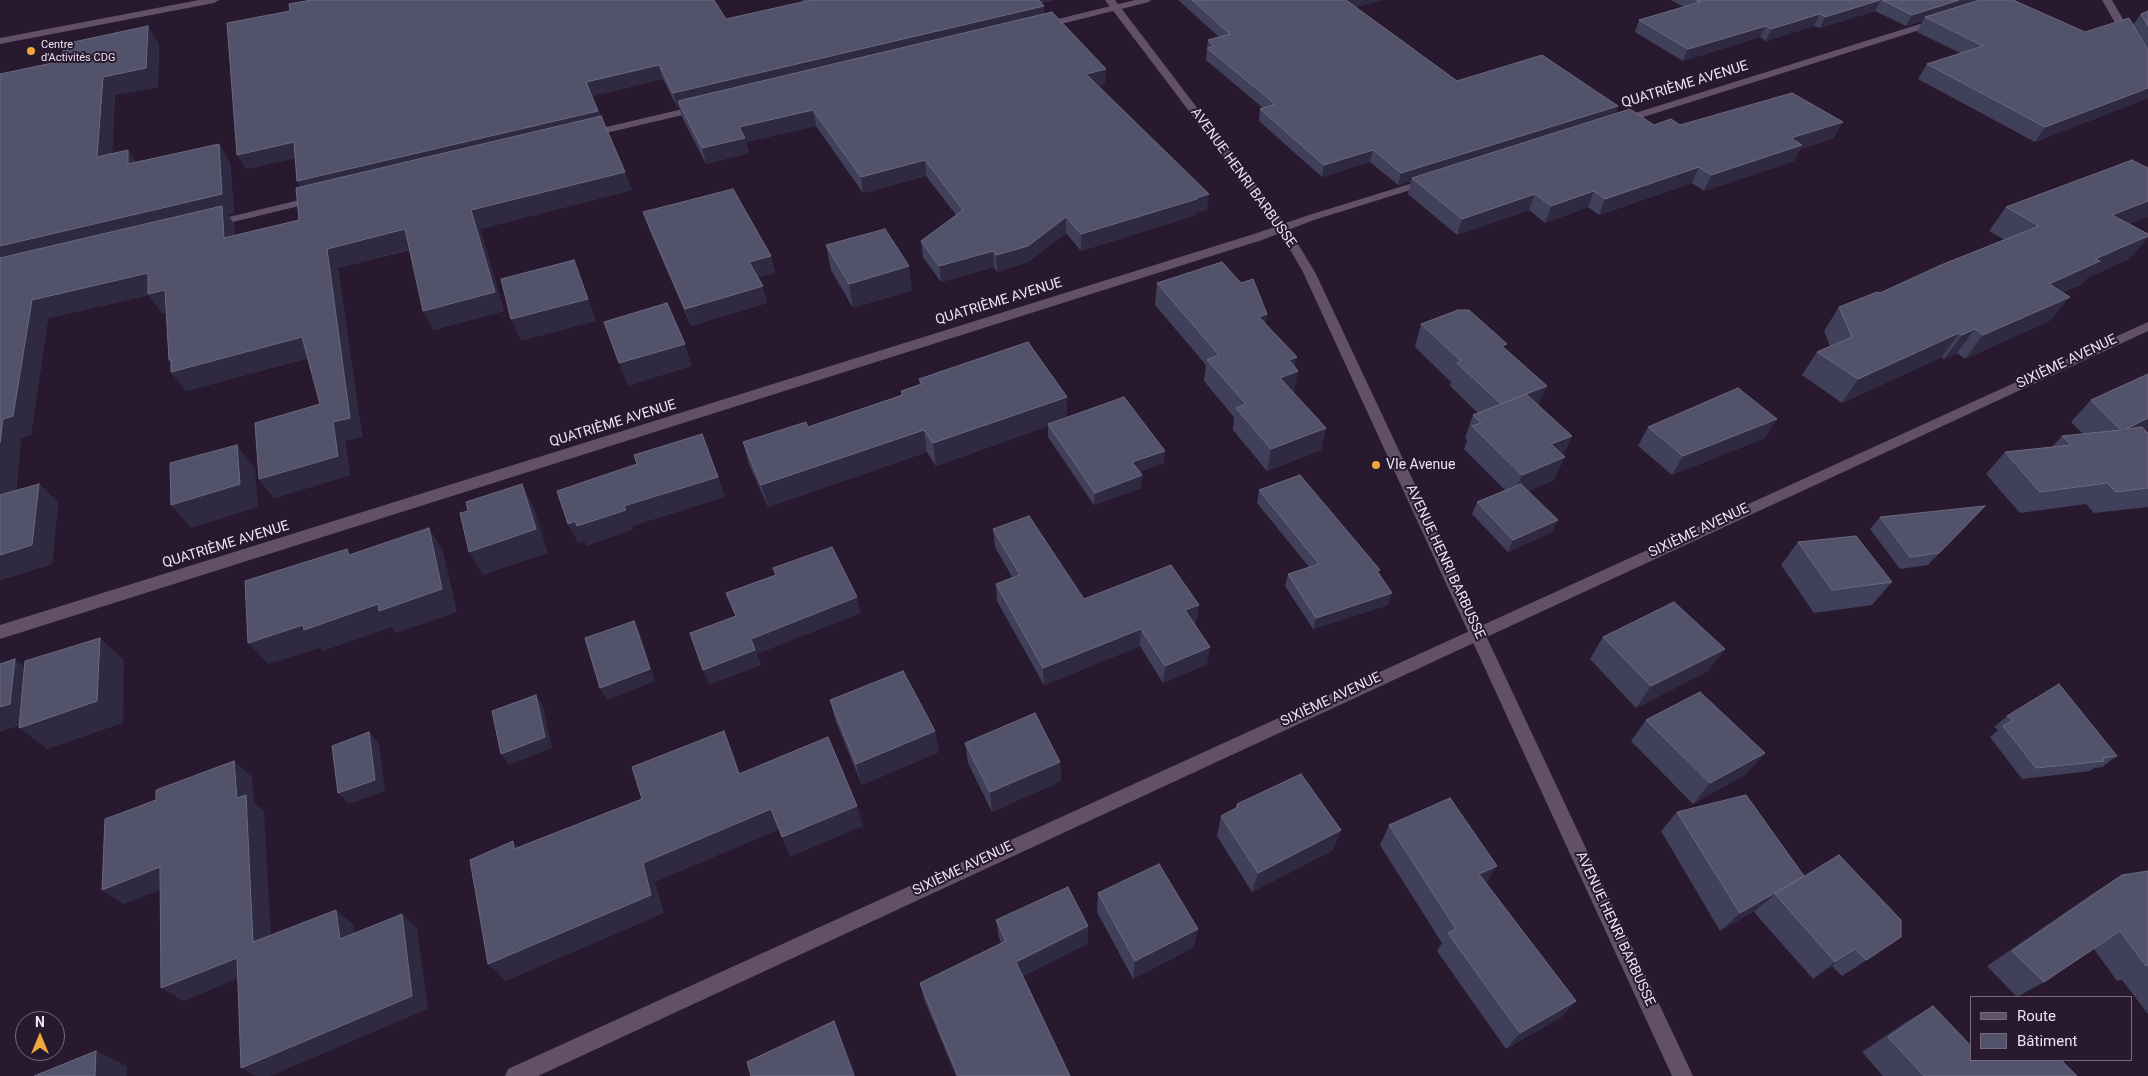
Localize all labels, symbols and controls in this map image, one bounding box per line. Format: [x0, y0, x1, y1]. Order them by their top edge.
place label: Centre d'Activités CDG [41, 38, 115, 64]
marker: Centre d'Activités CDG [25, 45, 37, 57]
street label: QUATRIÈME AVENUE [1620, 58, 1750, 112]
street label: AVENUE HENRI BARBUSSE [1187, 105, 1299, 251]
street label: QUATRIÈME AVENUE [934, 275, 1064, 329]
street label: SIXIÈME AVENUE [2014, 331, 2120, 393]
street label: QUATRIÈME AVENUE [548, 397, 678, 451]
place label: VIe Avenue [1386, 457, 1455, 473]
marker: VIe Avenue [1370, 459, 1382, 471]
street label: AVENUE HENRI BARBUSSE [1402, 482, 1488, 642]
street label: SIXIÈME AVENUE [1646, 500, 1752, 562]
street label: QUATRIÈME AVENUE [161, 518, 291, 572]
street label: SIXIÈME AVENUE [1278, 669, 1384, 731]
street label: SIXIÈME AVENUE [910, 838, 1016, 900]
street label: AVENUE HENRI BARBUSSE [1572, 849, 1658, 1009]
legend [1970, 996, 2133, 1061]
text: Route [2017, 1007, 2056, 1025]
north arrow [15, 1011, 65, 1061]
text: N [35, 1014, 45, 1030]
text: Bâtiment [2017, 1032, 2077, 1050]

